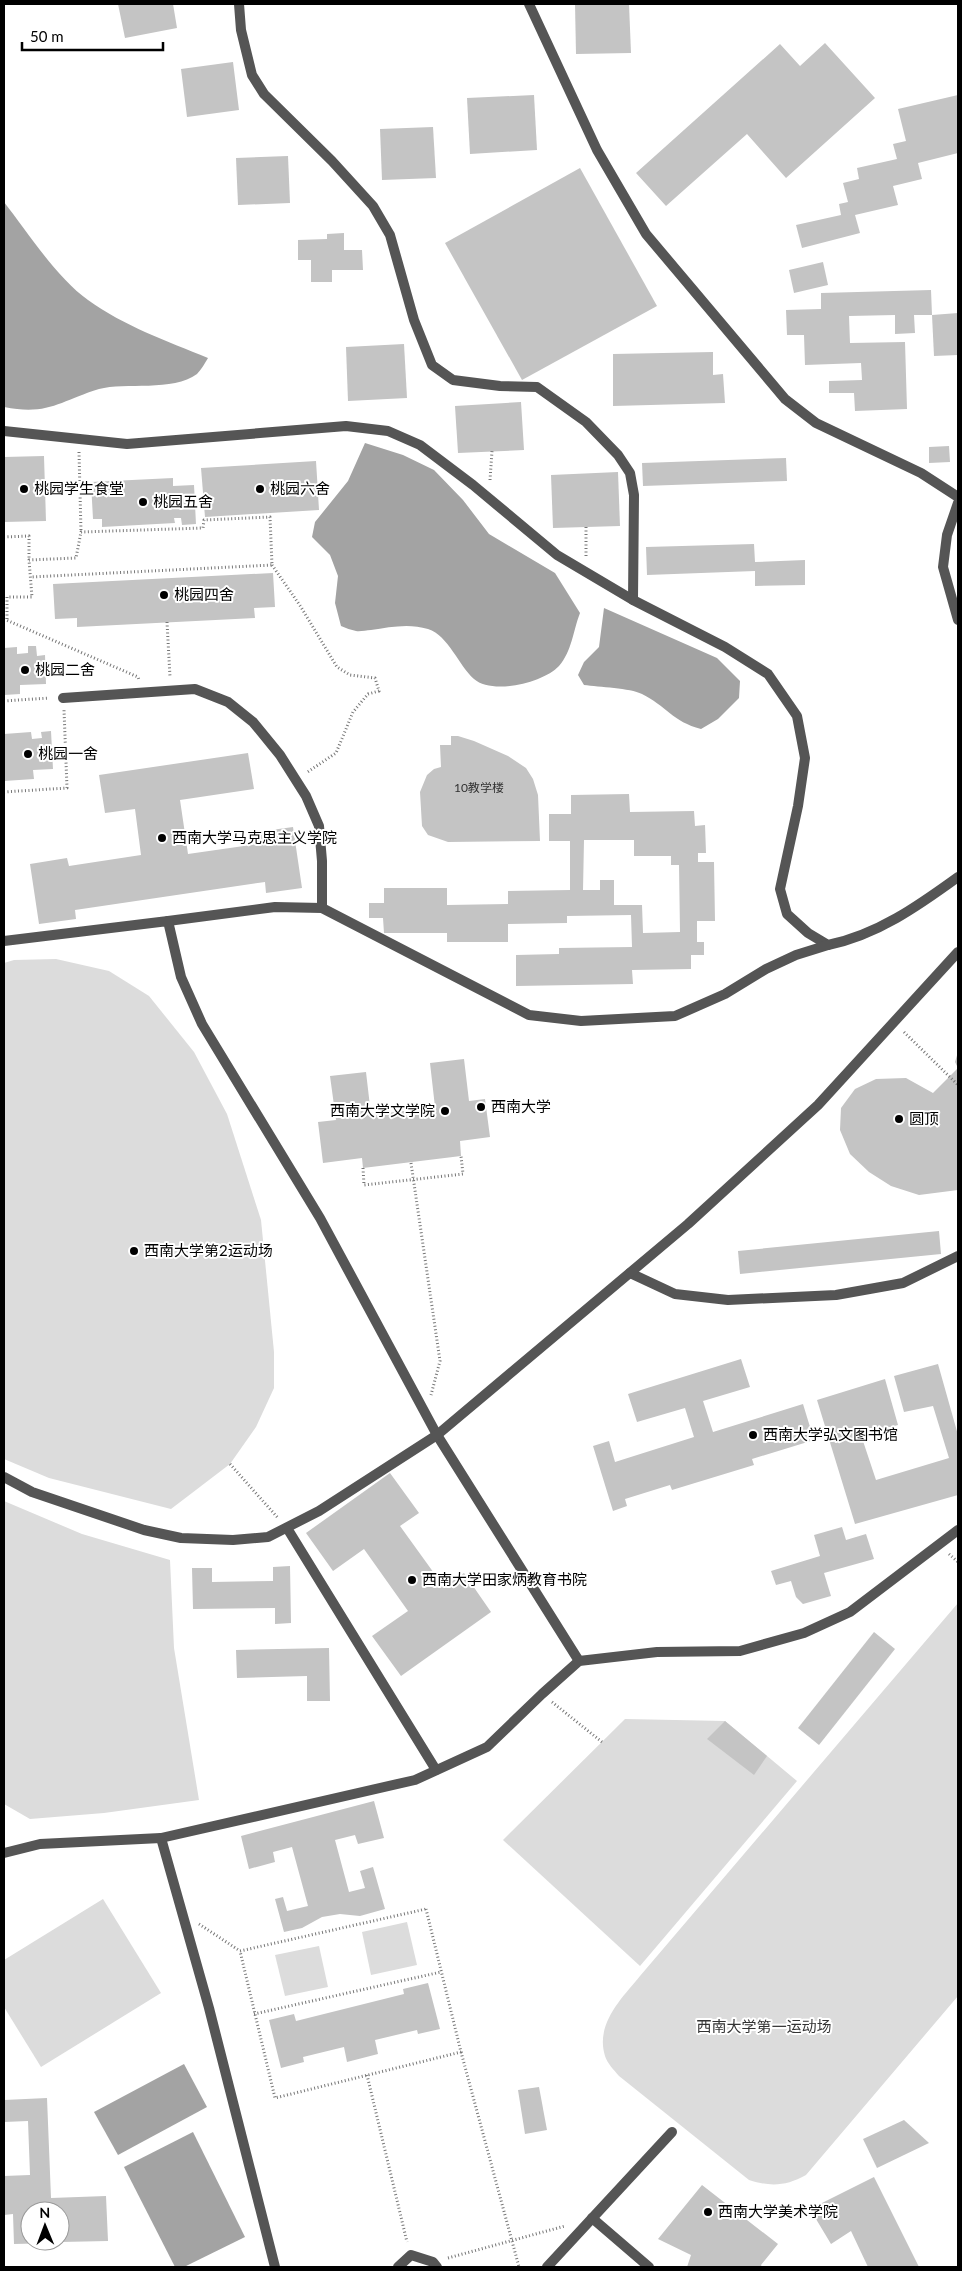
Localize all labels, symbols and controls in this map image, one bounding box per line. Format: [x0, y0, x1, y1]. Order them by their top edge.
scale bar [22, 20, 164, 52]
text: 50 m [30, 27, 64, 45]
place label: 桃园学生食堂 [34, 479, 124, 497]
place label: 桃园六舍 [270, 479, 330, 497]
marker: 桃园学生食堂 [18, 483, 30, 495]
marker: 桃园六舍 [254, 483, 266, 495]
place label: 桃园五舍 [153, 492, 213, 510]
marker: 桃园五舍 [137, 496, 149, 508]
place label: 桃园四舍 [174, 585, 234, 603]
marker: 桃园四舍 [158, 589, 170, 601]
place label: 桃园二舍 [35, 660, 95, 678]
marker: 桃园二舍 [19, 664, 31, 676]
place label: 桃园一舍 [38, 744, 98, 762]
marker: 桃园一舍 [22, 748, 34, 760]
house number: 10教学楼 [454, 780, 504, 795]
place label: 西南大学马克思主义学院 [172, 828, 337, 846]
marker: 西南大学马克思主义学院 [156, 832, 168, 844]
place label: 西南大学 [491, 1097, 551, 1115]
place label: 西南大学文学院 [330, 1101, 435, 1119]
marker: 西南大学 [475, 1101, 487, 1113]
marker: 西南大学文学院 [439, 1105, 451, 1117]
place label: 圆顶 [909, 1109, 939, 1127]
marker: 圆顶 [893, 1113, 905, 1125]
place label: 西南大学第2运动场 [144, 1241, 273, 1259]
marker: 西南大学第2运动场 [128, 1245, 140, 1257]
place label: 西南大学弘文图书馆 [763, 1425, 898, 1443]
marker: 西南大学弘文图书馆 [747, 1429, 759, 1441]
place label: 西南大学田家炳教育书院 [422, 1570, 587, 1588]
marker: 西南大学田家炳教育书院 [406, 1574, 418, 1586]
park label: 西南大学第一运动场 [696, 2017, 832, 2035]
north arrow [20, 2201, 70, 2251]
place label: 西南大学美术学院 [718, 2202, 838, 2220]
text: N [39, 2204, 50, 2221]
marker: 西南大学美术学院 [702, 2206, 714, 2218]

